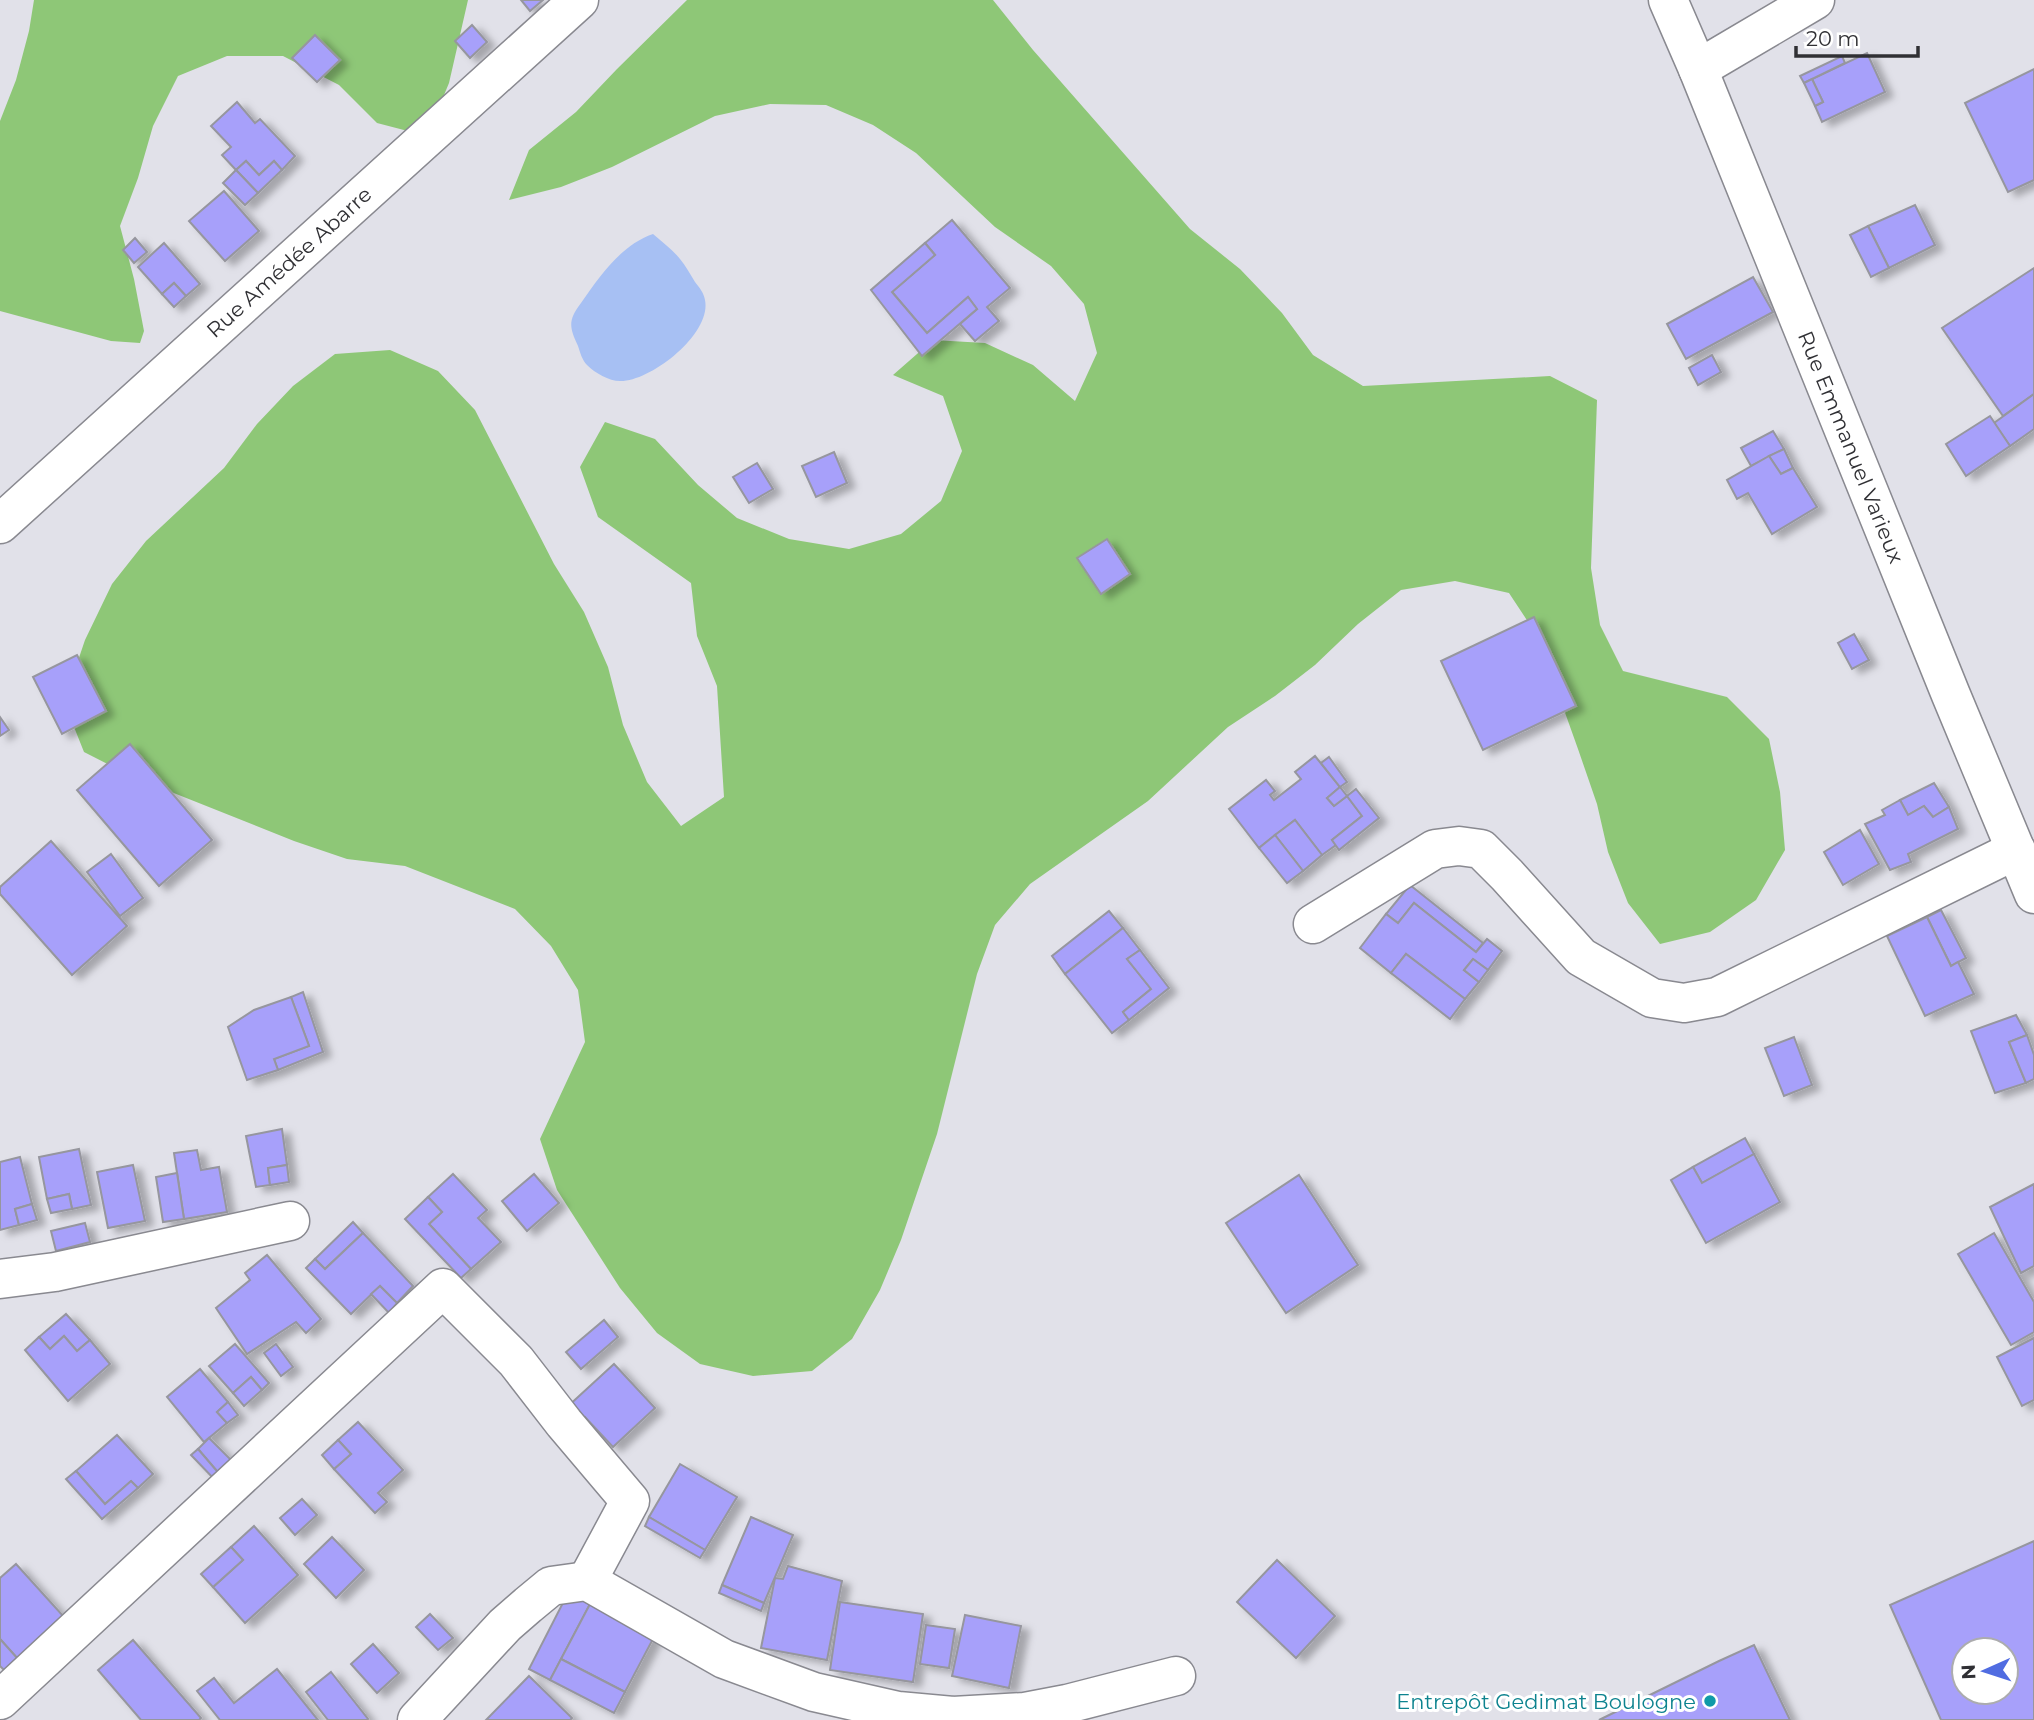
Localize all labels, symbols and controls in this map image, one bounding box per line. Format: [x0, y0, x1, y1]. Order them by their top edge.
scale bar [1796, 14, 1918, 58]
text: 20 m [1806, 26, 1860, 51]
street label: Rue Amédée Abarre [201, 181, 377, 343]
street label: Rue Emmanuel Varieux [1793, 327, 1909, 567]
north arrow [1950, 1636, 2020, 1706]
text: N [1957, 1664, 1980, 1680]
place label: Entrepôt Gedimat Boulogne [1396, 1689, 1696, 1714]
marker: Entrepôt Gedimat Boulogne [1702, 1693, 1718, 1709]

